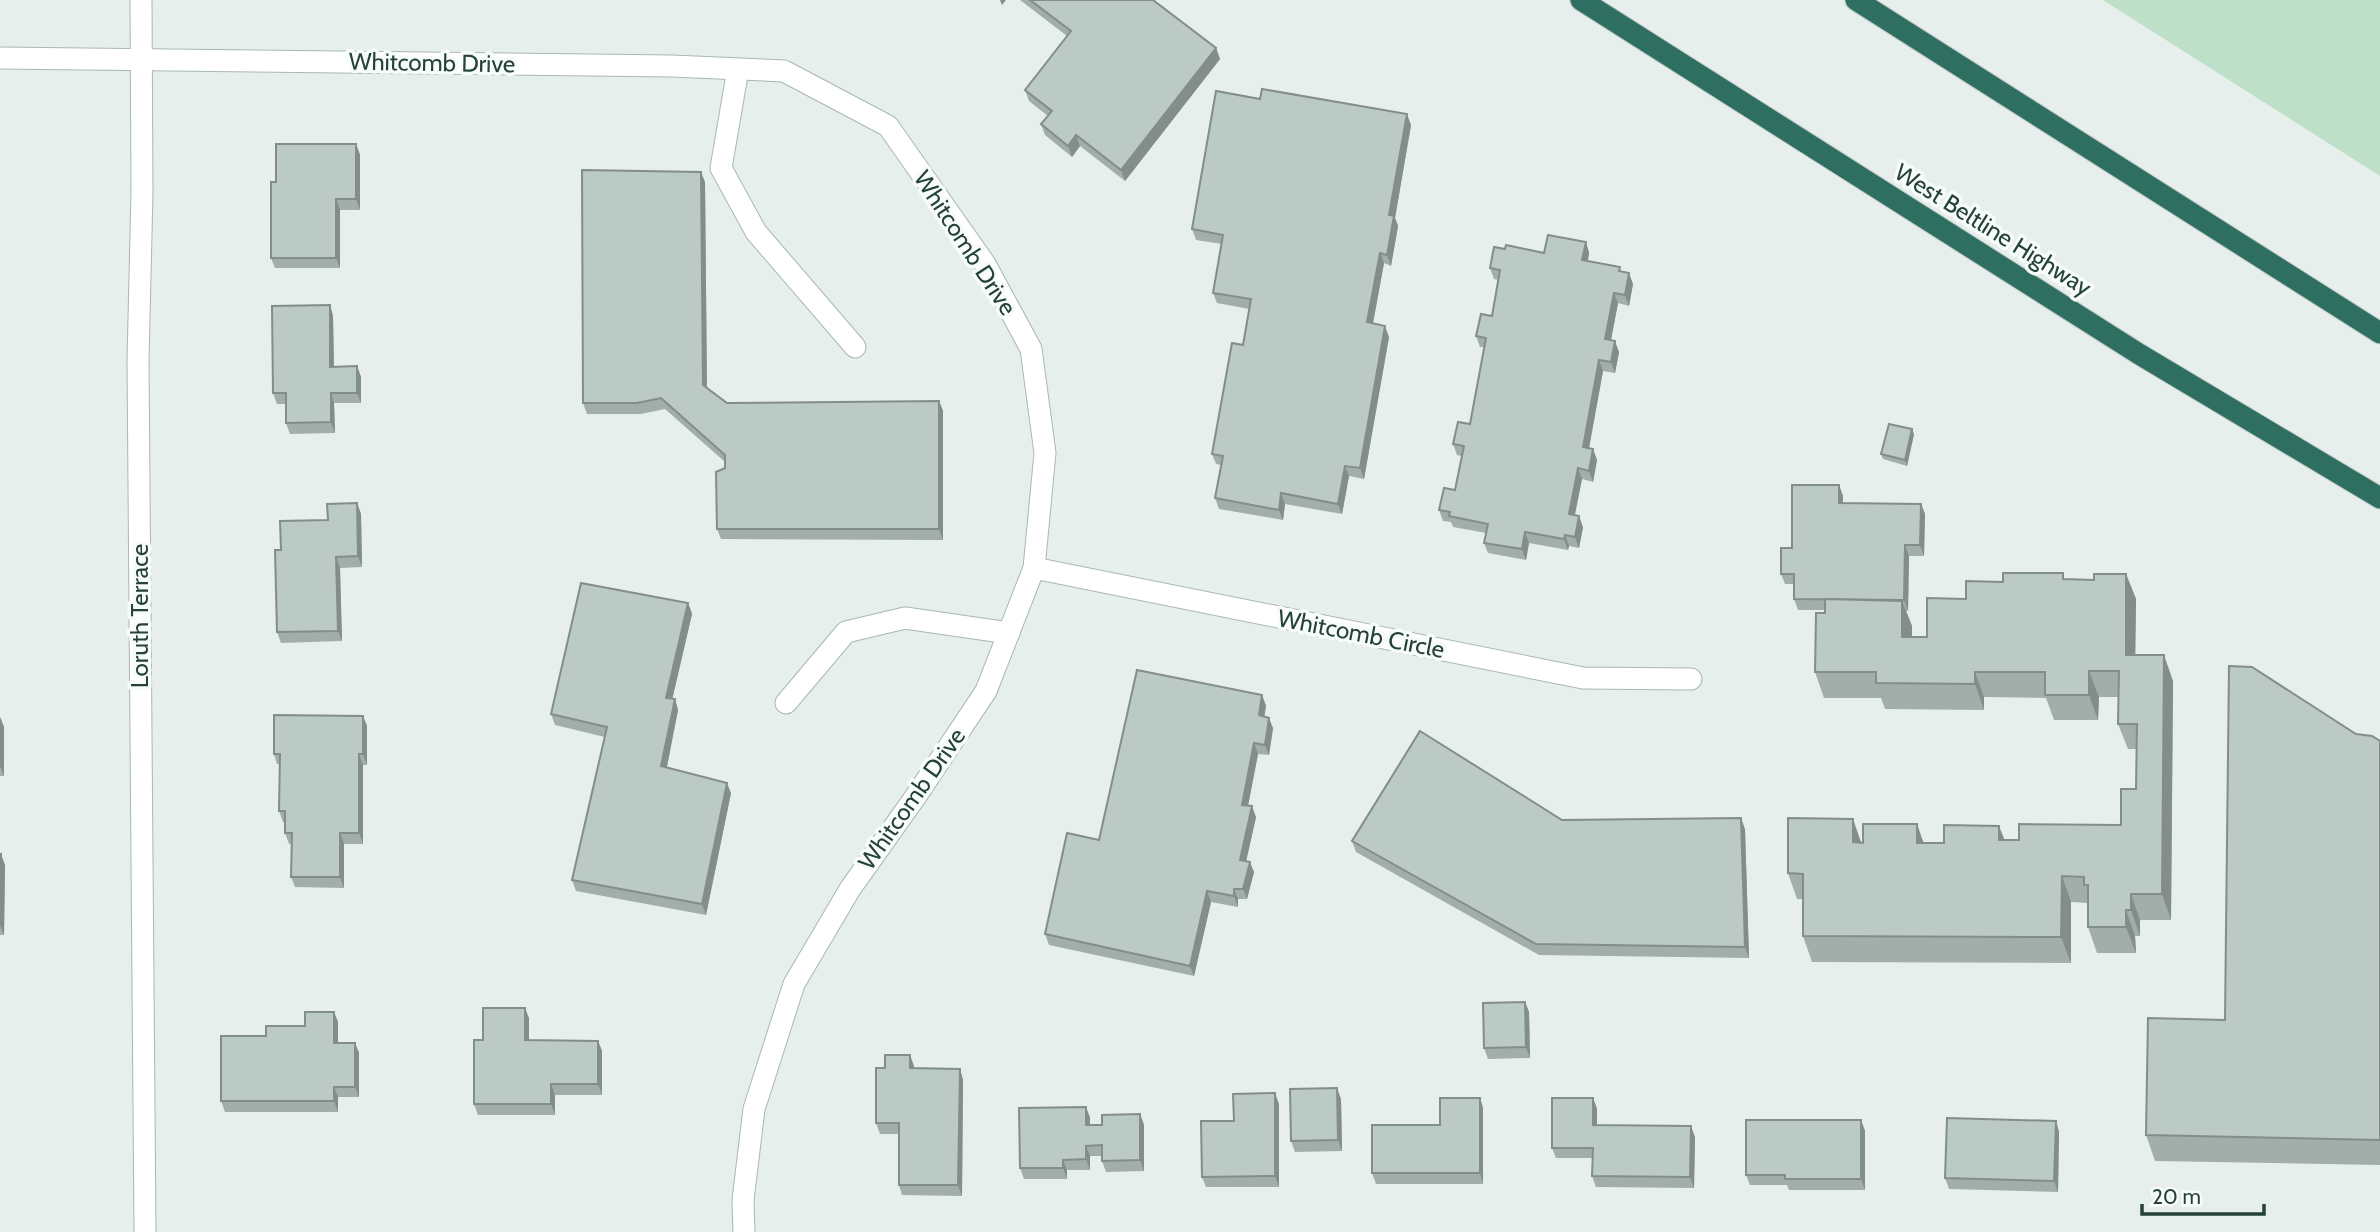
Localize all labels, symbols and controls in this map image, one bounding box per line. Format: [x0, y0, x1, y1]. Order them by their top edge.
street label: Whitcomb Drive [349, 47, 515, 78]
street label: West Beltline Highway [1889, 157, 2097, 302]
street label: Whitcomb Drive [908, 165, 1023, 320]
street label: Loruth Terrace [125, 544, 154, 688]
street label: Whitcomb Circle [1275, 603, 1447, 664]
street label: Whitcomb Drive [852, 722, 971, 875]
scale bar [2142, 1172, 2264, 1216]
text: 20 m [2152, 1184, 2201, 1209]

